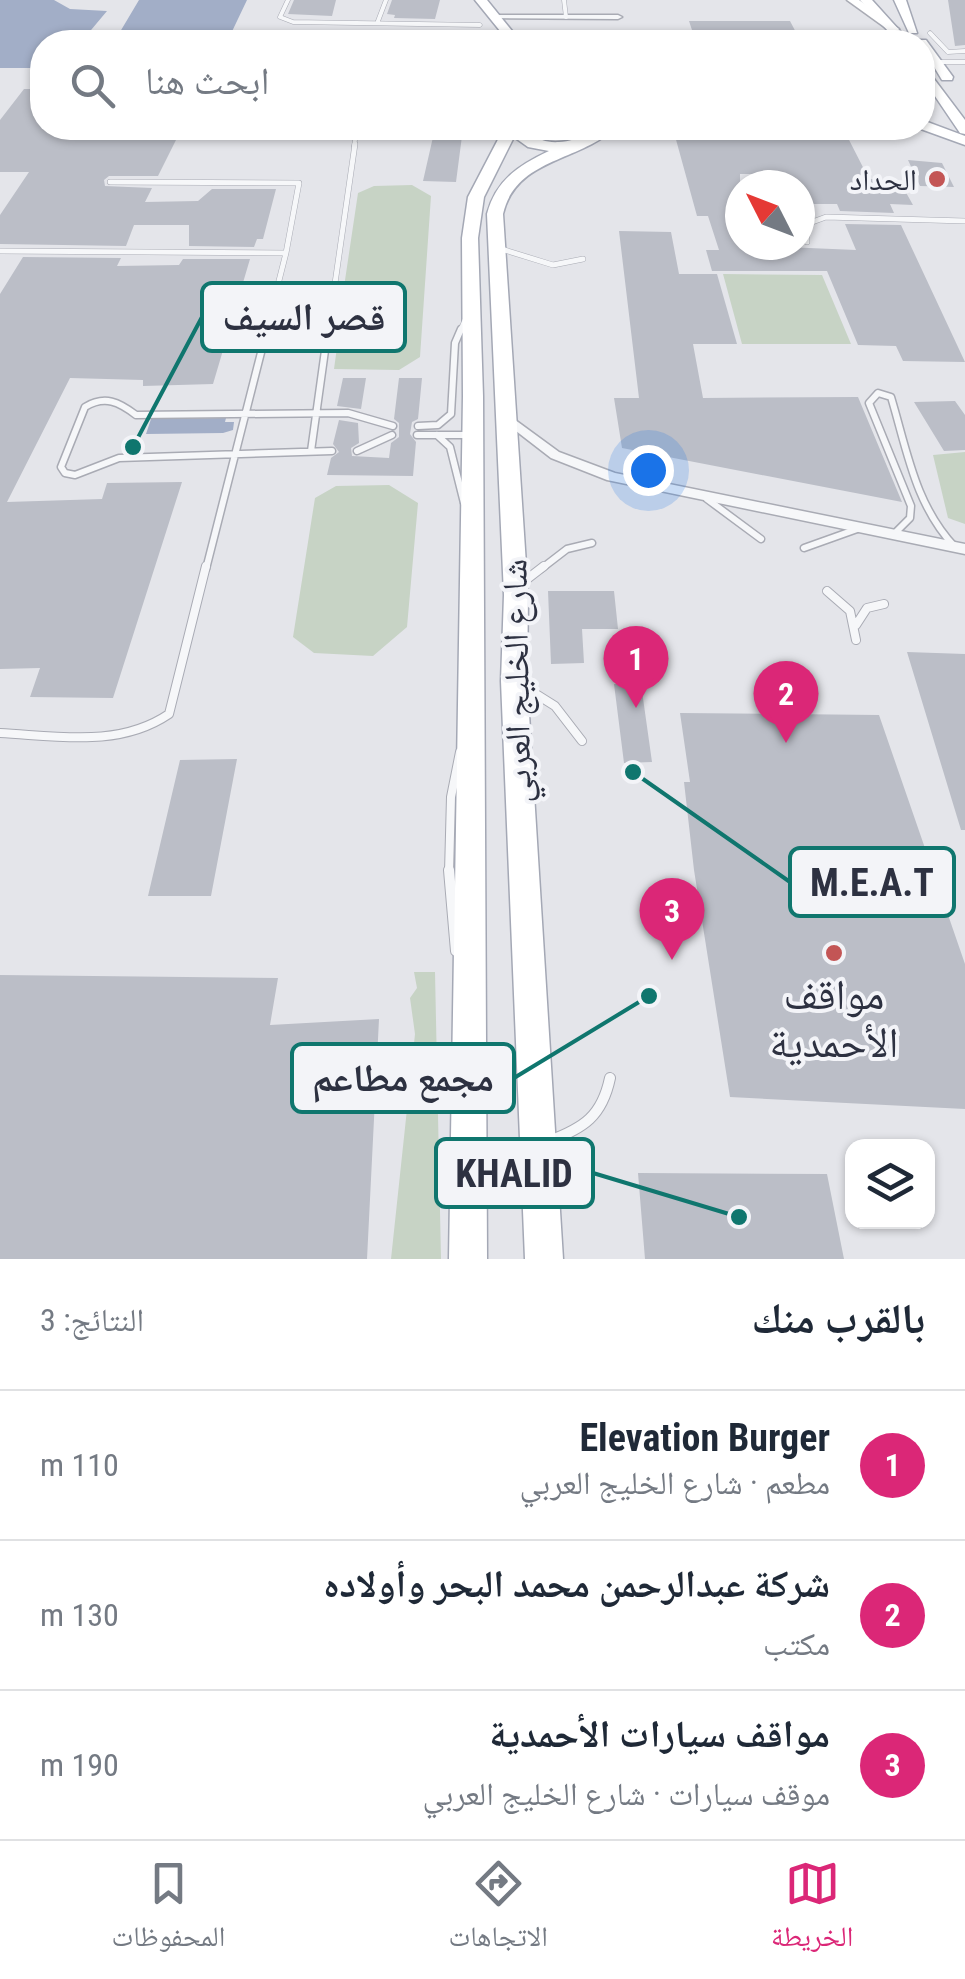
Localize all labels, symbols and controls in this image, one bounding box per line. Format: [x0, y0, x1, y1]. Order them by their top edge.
search box [30, 30, 935, 140]
icon: search [65, 58, 120, 113]
text: ابحث هنا [145, 59, 270, 103]
place label: الحداد [850, 162, 917, 197]
marker: الحداد [926, 168, 948, 190]
north arrow [725, 170, 815, 260]
callout: قصر السيف [202, 283, 405, 351]
text: قصر السيف [223, 295, 385, 339]
your location [623, 445, 674, 496]
street label: شارع الخليج العربي [494, 558, 547, 803]
pin: 1 [604, 626, 668, 708]
pin: 2 [754, 660, 818, 743]
callout: M.E.A.T [790, 848, 954, 916]
text: M.E.A.T [810, 861, 934, 905]
pin: 3 [640, 878, 704, 960]
marker: مواقف الأحمدية [823, 942, 845, 964]
place label: مواقف الأحمدية [769, 970, 899, 1067]
callout: مجمع مطاعم [292, 1044, 514, 1112]
text: مجمع مطاعم [312, 1056, 494, 1103]
callout: KHALID [436, 1139, 593, 1207]
map controls [845, 1139, 935, 1229]
button: layers [845, 1139, 935, 1229]
text: KHALID [455, 1152, 573, 1196]
text: بالقرب منك [751, 1294, 925, 1343]
text: النتائج: 3 [40, 1301, 144, 1339]
text: Elevation Burger [579, 1416, 830, 1460]
text: 110 m [40, 1446, 119, 1484]
text: 1 [884, 1446, 901, 1484]
text: مطعم · شارع الخليج العربي [519, 1464, 830, 1502]
text: شركة عبدالرحمن محمد البحر وأولاده [323, 1562, 830, 1606]
text: 130 m [40, 1596, 119, 1634]
text: 2 [884, 1596, 901, 1634]
text: مكتب [763, 1625, 830, 1663]
text: مواقف سيارات الأحمدية [489, 1712, 830, 1756]
text: 190 m [40, 1746, 119, 1784]
text: 3 [884, 1746, 901, 1784]
text: موقف سيارات · شارع الخليج العربي [422, 1775, 830, 1813]
tab: المحفوظات [112, 1856, 225, 1964]
tab: الاتجاهات [449, 1856, 548, 1964]
tab: الخريطة [771, 1856, 853, 1964]

